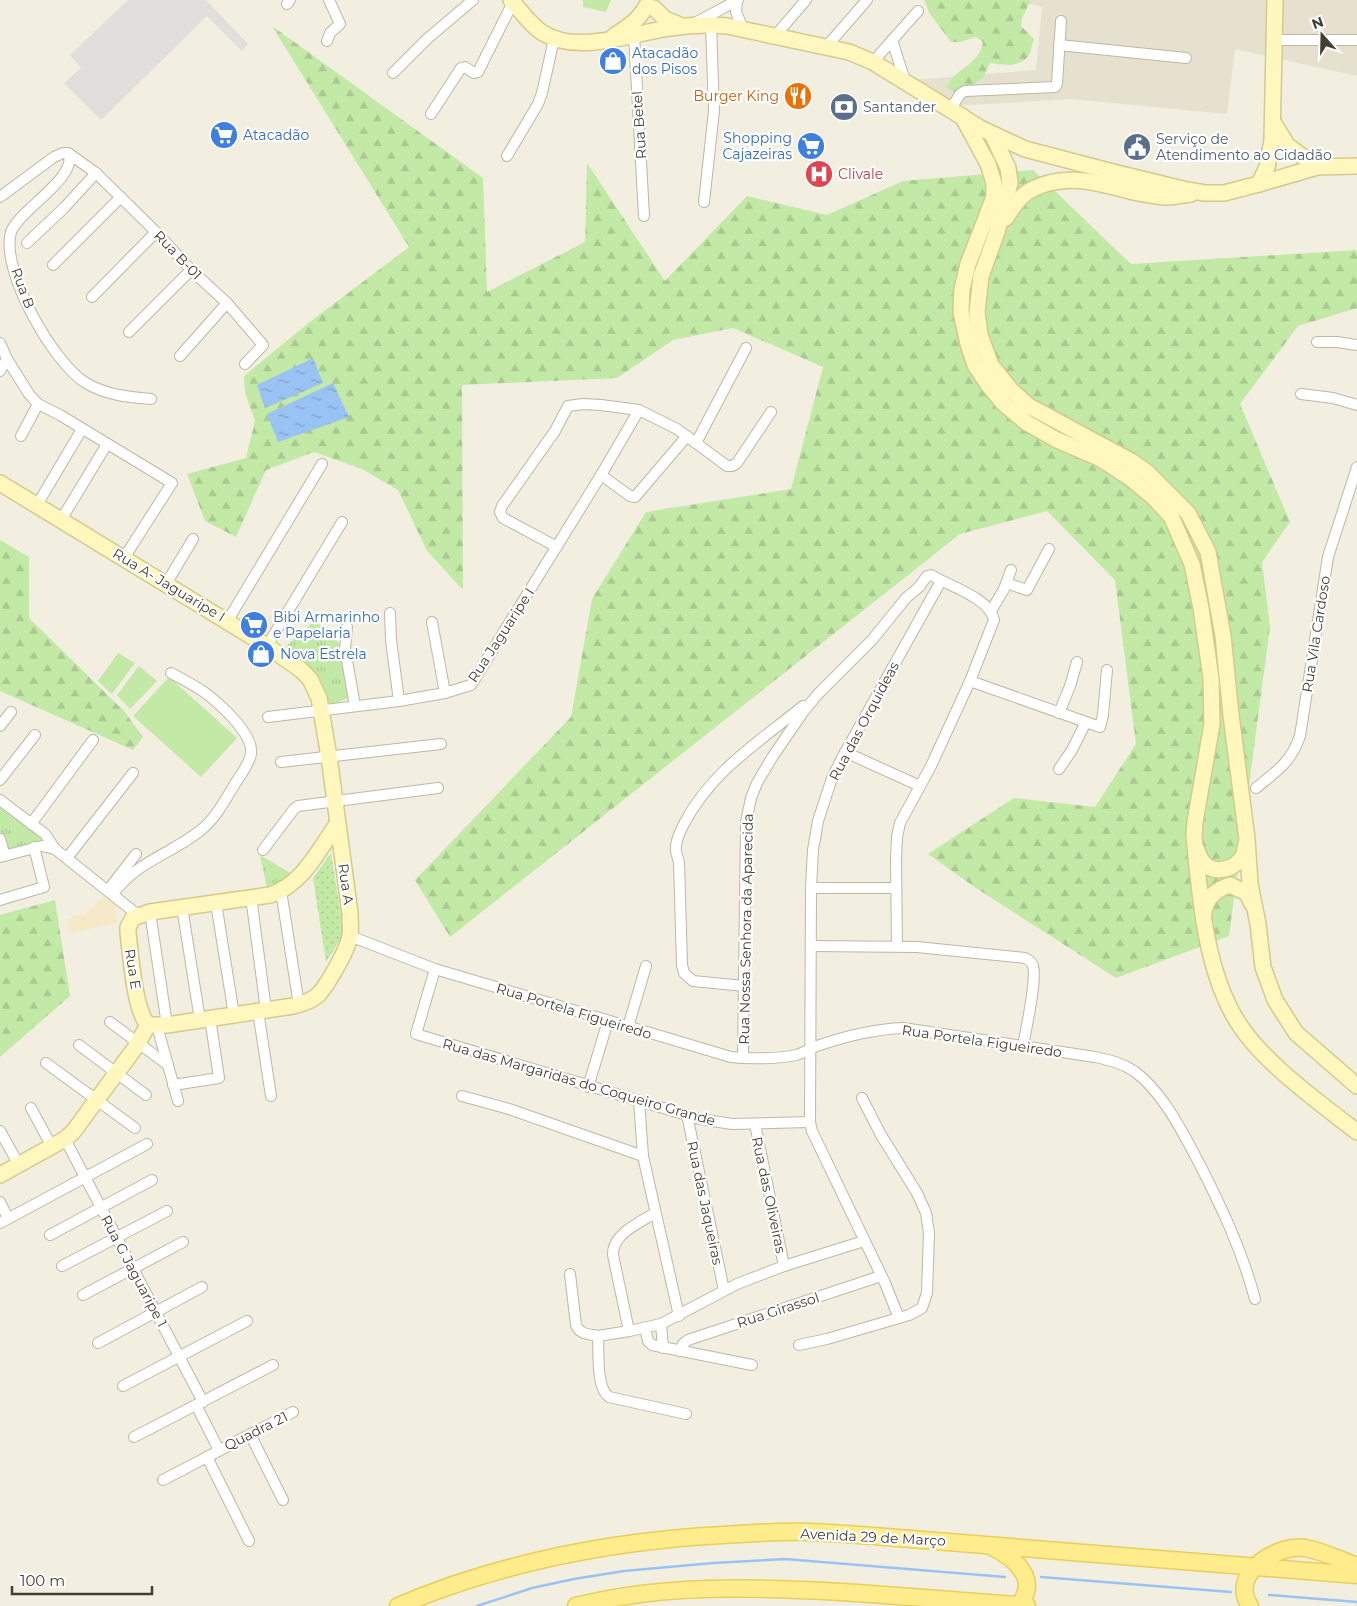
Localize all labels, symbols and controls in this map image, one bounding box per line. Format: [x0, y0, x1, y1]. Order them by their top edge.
north arrow [1297, 10, 1347, 60]
text: N [1309, 12, 1326, 33]
place label: Atacadão dos Pisos [632, 44, 699, 78]
shop icon: Atacadão dos Pisos [598, 46, 628, 76]
restaurant icon: Burger King [783, 81, 813, 111]
place label: Burger King [693, 87, 779, 105]
street label: Rua Betel [628, 90, 650, 160]
bank icon: Santander [829, 92, 859, 122]
place label: Santander [863, 98, 936, 116]
supermarket icon: Atacadão [209, 120, 239, 150]
place label: Atacadão [243, 126, 310, 144]
place label: Shopping Cajazeiras [722, 129, 792, 163]
place label: Serviço de Atendimento ao Cidadão [1156, 130, 1332, 164]
supermarket icon: Shopping Cajazeiras [796, 131, 826, 161]
public building icon: Serviço de Atendimento ao Cidadão [1122, 132, 1152, 162]
hospital icon: Clivale [804, 159, 834, 189]
place label: Clivale [838, 165, 883, 183]
street label: Rua B-01 [150, 227, 206, 283]
street label: Rua B [7, 265, 39, 311]
street label: Rua A- Jaguaripe I [110, 544, 228, 626]
street label: Rua Vila Cardoso [1298, 574, 1334, 694]
street label: Rua Jaguaripe I [464, 584, 538, 686]
place label: Bibi Armarinho e Papelaria [273, 608, 380, 642]
supermarket icon: Bibi Armarinho e Papelaria [239, 610, 269, 640]
shop icon: Nova Estrela [246, 639, 276, 669]
place label: Nova Estrela [280, 645, 367, 663]
street label: Rua das Orquideas [825, 658, 903, 784]
street label: Rua Nossa Senhora da Aparecida [735, 813, 757, 1045]
street label: Rua A [334, 862, 358, 907]
street label: Rua E [121, 947, 145, 991]
street label: Rua Portela Figueiredo [494, 979, 654, 1043]
street label: Rua Portela Figueiredo [901, 1021, 1063, 1061]
street label: Rua das Margaridas do Coqueiro Grande [440, 1034, 718, 1130]
street label: Rua das Oliveiras [748, 1135, 790, 1255]
street label: Rua das Jaqueiras [683, 1139, 727, 1267]
street label: Rua G Jaguaripe 1 [97, 1212, 171, 1330]
street label: Rua Girassol [735, 1288, 821, 1332]
street label: Quadra 21 [221, 1407, 291, 1455]
street label: Avenida 29 de Março [800, 1524, 946, 1550]
scale bar [12, 1564, 152, 1596]
text: 100 m [20, 1571, 65, 1590]

